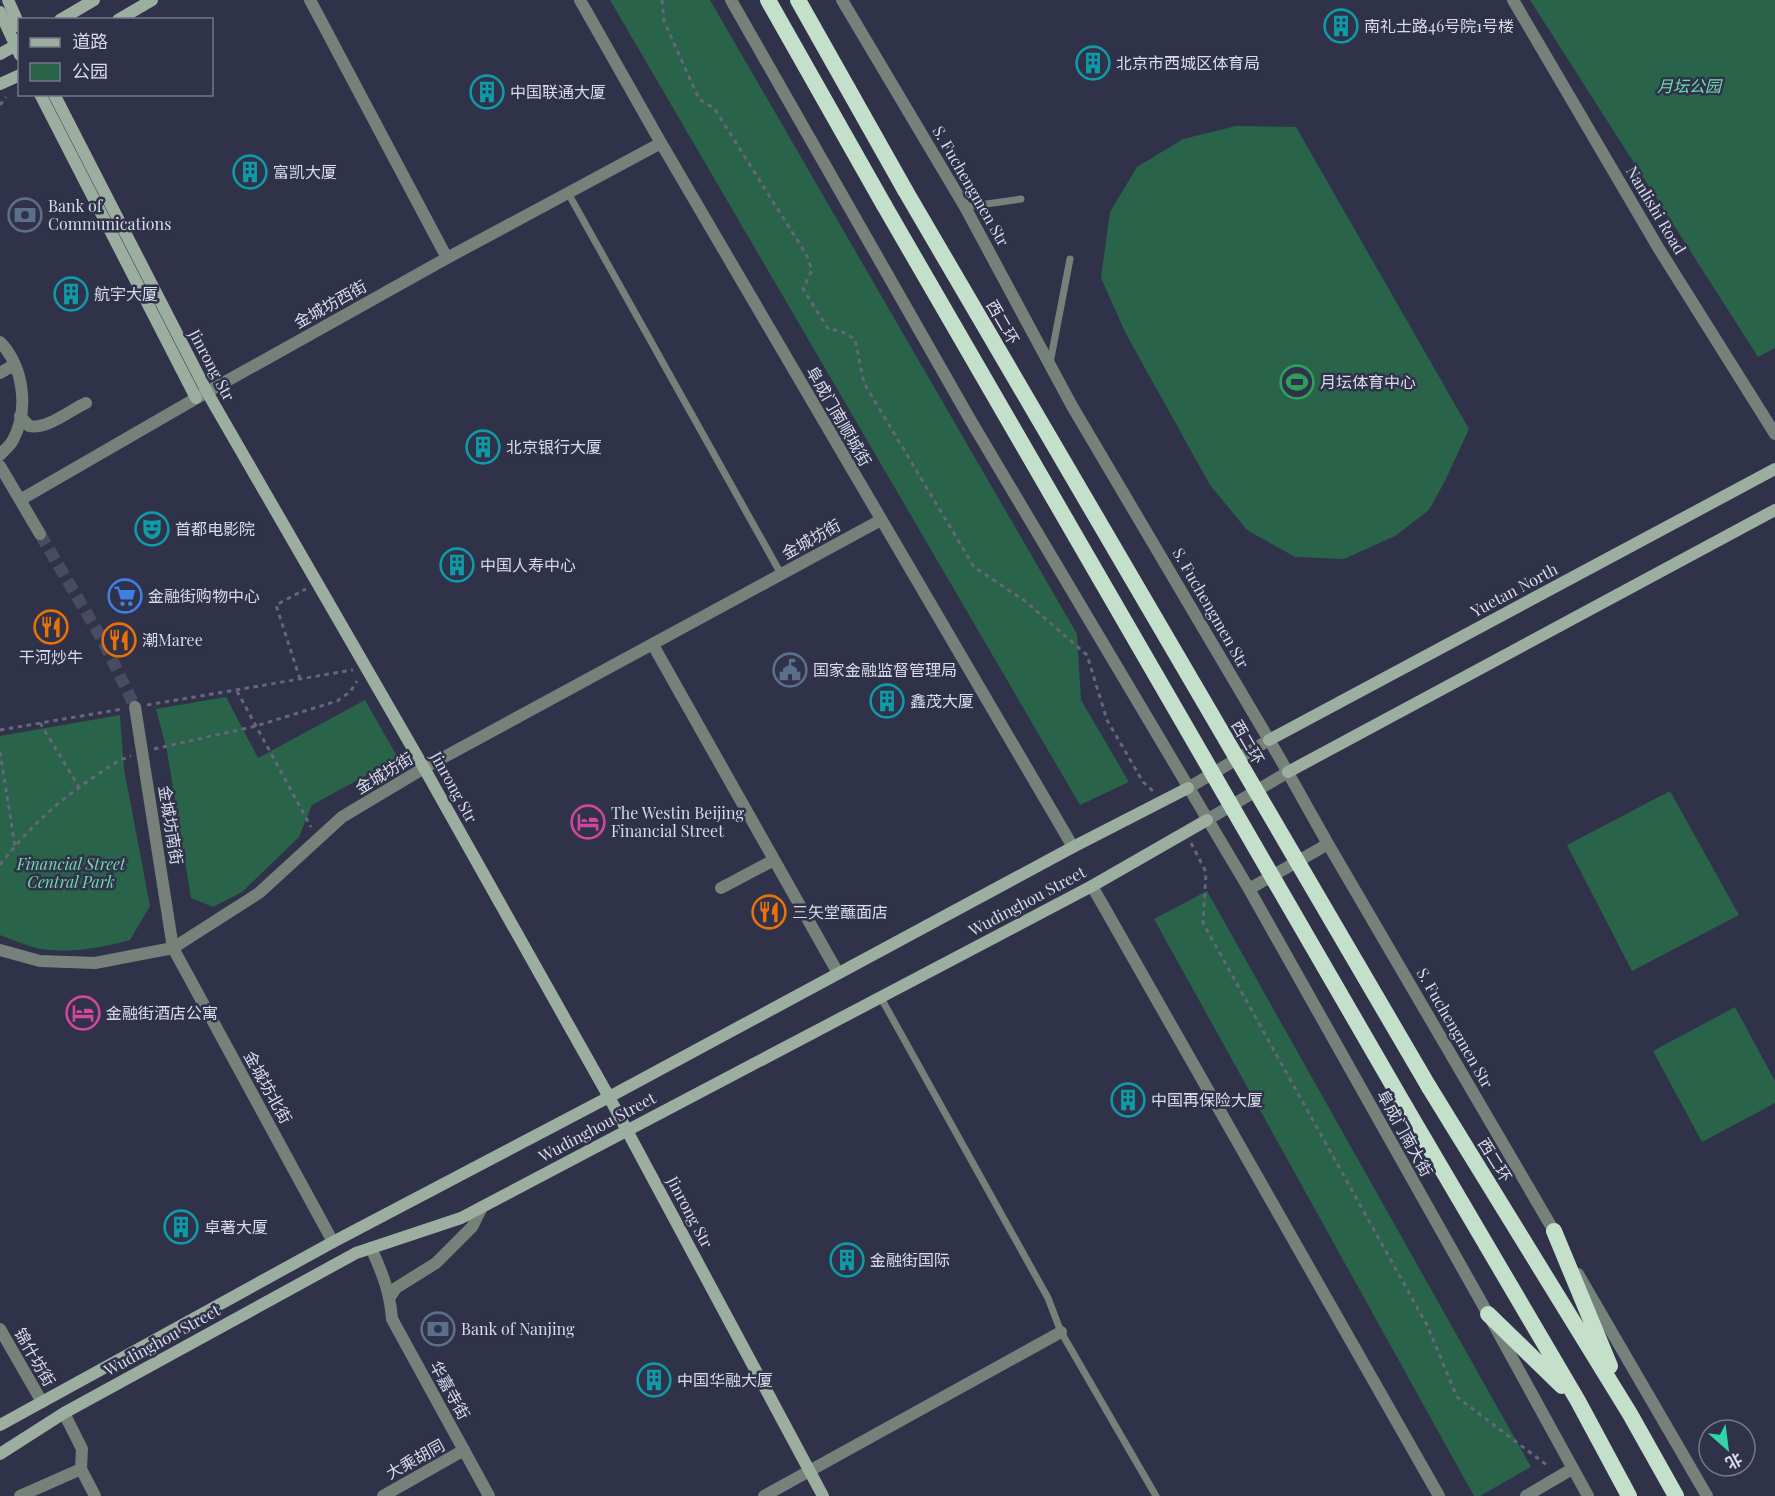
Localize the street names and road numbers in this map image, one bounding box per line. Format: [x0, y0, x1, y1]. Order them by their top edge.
street label: S. Fuchengmen Str [928, 122, 1014, 250]
street label: Nanlishi Road [1622, 162, 1691, 258]
street label: 金城坊西街 [290, 275, 370, 332]
street label: 西二环 [982, 296, 1025, 348]
street label: Jinrong Str [184, 324, 240, 404]
street label: 阜成门南顺城街 [802, 362, 877, 470]
street label: 金城坊街 [778, 514, 844, 563]
street label: S. Fuchengmen Str [1168, 544, 1254, 672]
street label: Yuetan North [1466, 558, 1561, 622]
street label: 西二环 [1227, 716, 1270, 768]
street label: 金城坊街 [351, 747, 417, 798]
street label: Jinrong Str [426, 747, 483, 826]
street label: 金城坊南街 [155, 784, 188, 866]
street label: Wudinghou Street [964, 861, 1089, 941]
street label: S. Fuchengmen Str [1412, 964, 1498, 1092]
street label: 金城坊北街 [240, 1047, 297, 1127]
street label: 阜成门南大街 [1373, 1086, 1438, 1180]
street label: Wudinghou Street [534, 1087, 659, 1167]
street label: 西二环 [1474, 1134, 1517, 1186]
street label: Jinrong Str [662, 1171, 718, 1251]
street label: Wudinghou Street [99, 1299, 224, 1381]
street label: 锦什坊街 [10, 1324, 61, 1390]
street label: 华嘉寺街 [426, 1357, 475, 1423]
street label: 大乘胡同 [382, 1434, 448, 1483]

